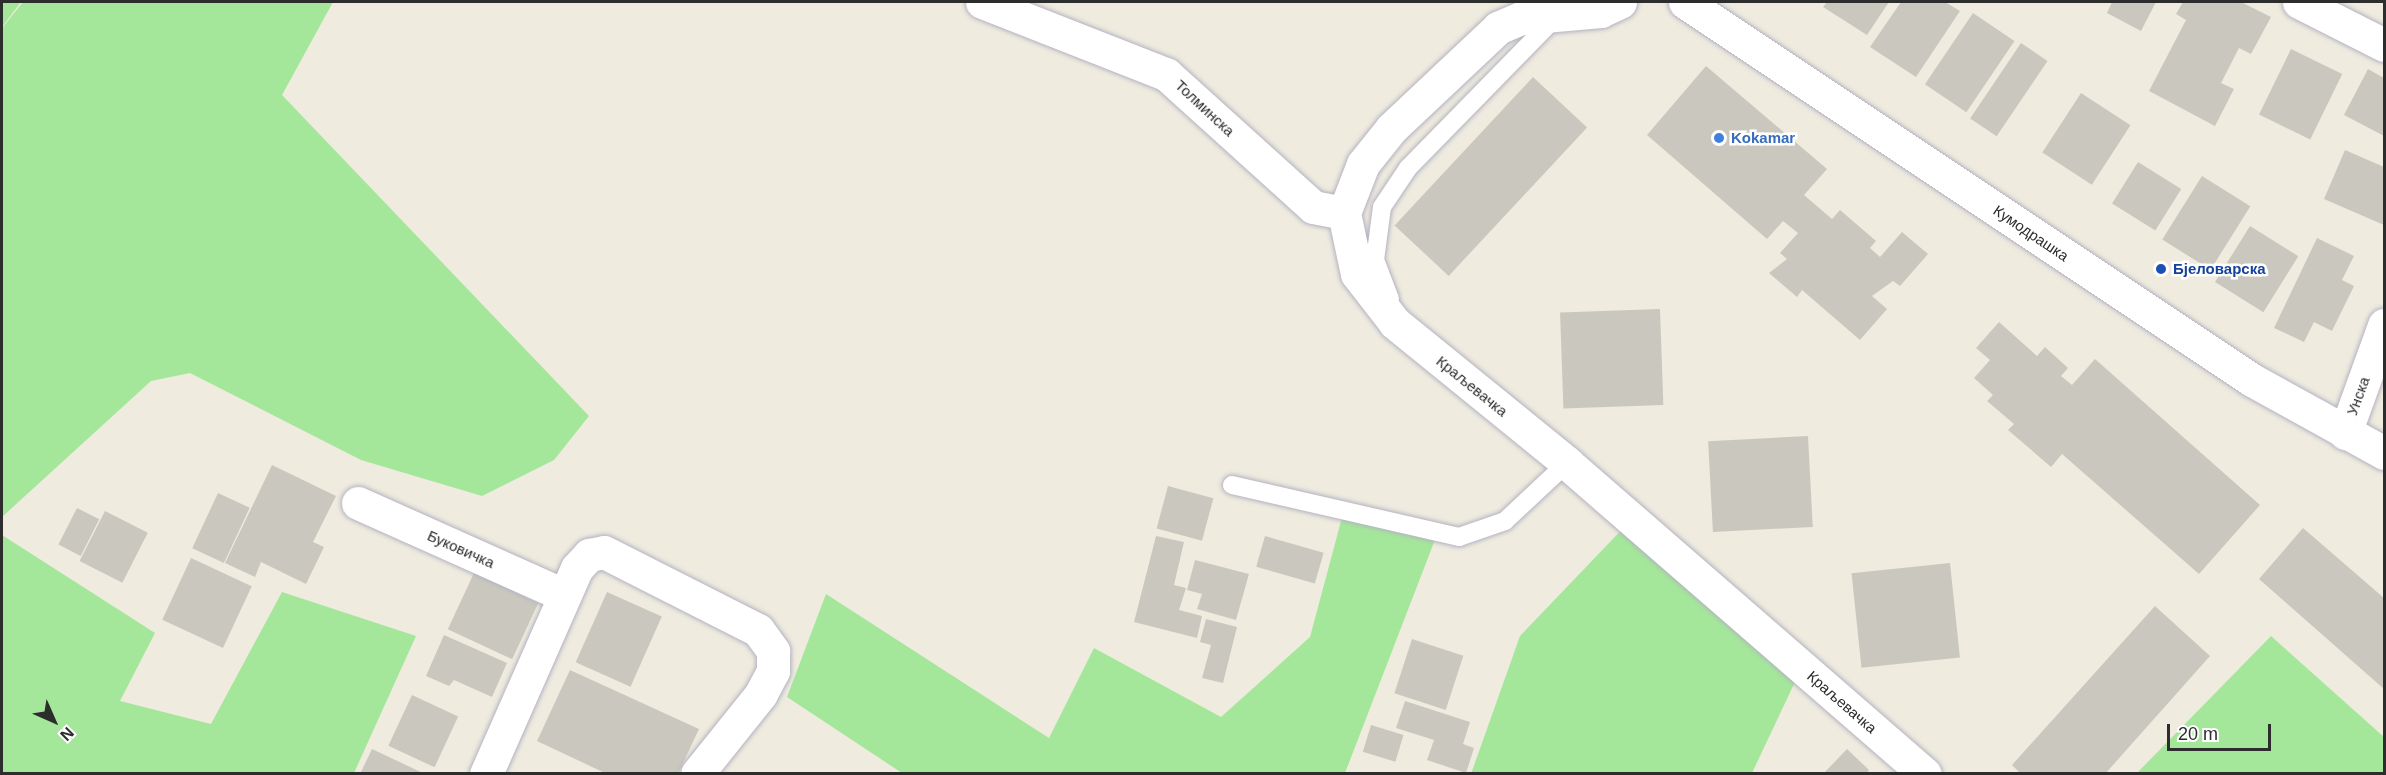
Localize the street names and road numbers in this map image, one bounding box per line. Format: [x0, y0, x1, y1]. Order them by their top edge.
street label: Толминска [1172, 76, 1238, 140]
street label: Кумодрашка [1990, 201, 2072, 265]
street label: Краљевачка [1433, 352, 1511, 420]
street label: Унска [2343, 374, 2373, 418]
street label: Буковичка [425, 526, 497, 572]
street label: Краљевачка [1804, 667, 1880, 737]

